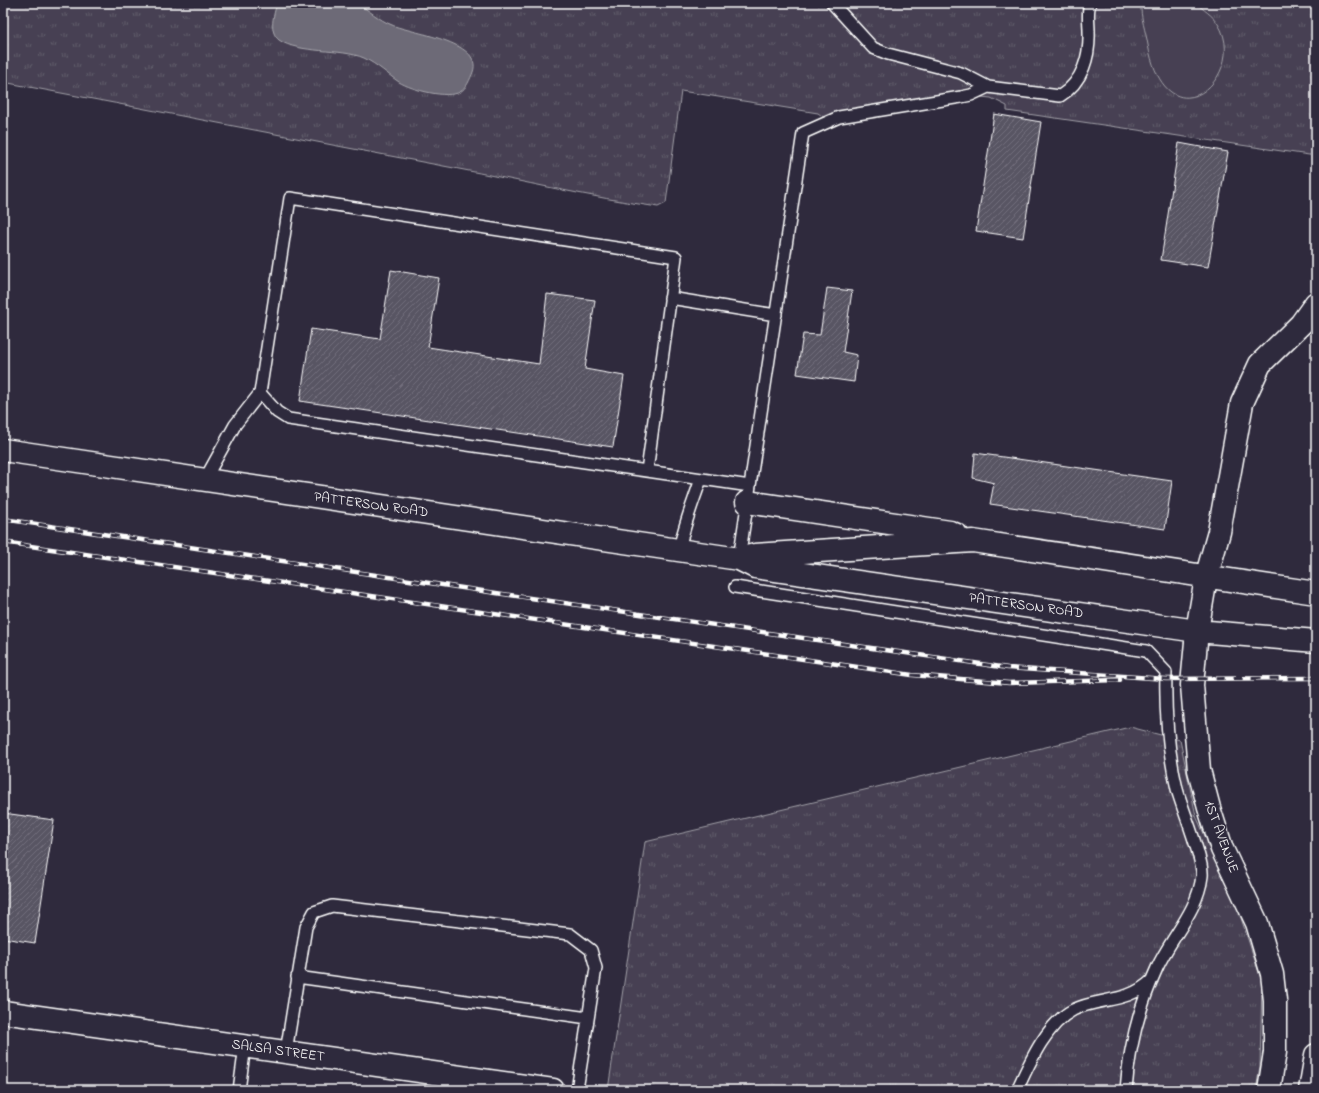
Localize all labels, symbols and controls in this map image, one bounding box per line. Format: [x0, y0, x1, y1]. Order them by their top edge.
street label: PATTERSON ROAD [312, 487, 430, 523]
street label: PATTERSON ROAD [967, 588, 1085, 624]
street label: 1ST AVENUE [1198, 798, 1244, 876]
street label: SALSA STREET [230, 1034, 326, 1068]

